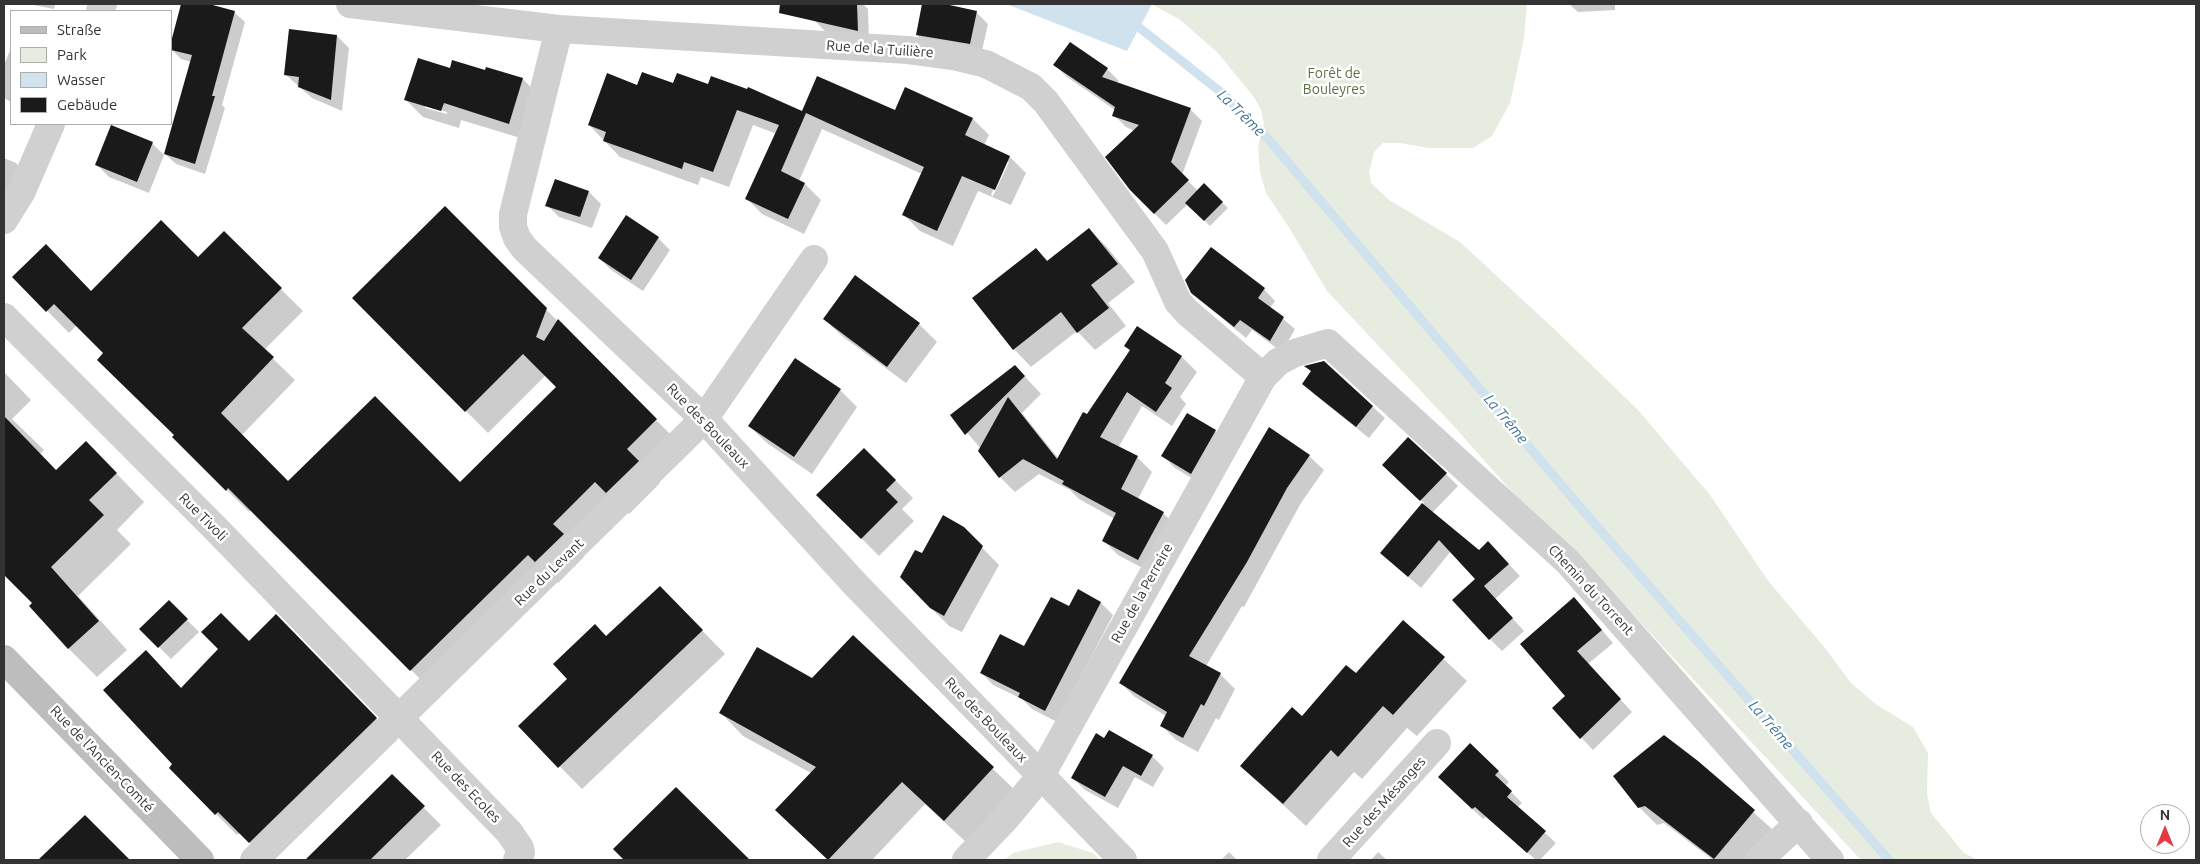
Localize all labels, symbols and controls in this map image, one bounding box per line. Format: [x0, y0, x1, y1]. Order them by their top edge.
legend [10, 10, 172, 125]
text: Straße [57, 21, 101, 38]
street label: Rue de la Tuilière [826, 37, 934, 61]
text: Park [57, 46, 87, 63]
park label: Forêt de Bouleyres [1303, 65, 1365, 98]
text: Wasser [57, 71, 105, 88]
water label: La Trême [1213, 86, 1269, 140]
text: Gebäude [57, 96, 117, 113]
street label: Rue des Bouleaux [663, 380, 753, 472]
water label: La Trême [1480, 391, 1532, 447]
street label: Rue Tivoli [175, 489, 231, 545]
street label: Rue du Levant [511, 535, 587, 609]
street label: Rue de la Perreire [1108, 540, 1176, 646]
street label: Chemin du Torrent [1545, 541, 1637, 639]
street label: Rue des Bouleaux [941, 674, 1031, 766]
water label: La Trême [1745, 697, 1797, 753]
street label: Rue de l'Ancien-Comté [47, 702, 157, 816]
street label: Rue des Ecoles [428, 748, 504, 826]
street label: Rue des Mésanges [1339, 753, 1429, 851]
north arrow [2140, 804, 2190, 854]
text: N [2160, 807, 2170, 823]

